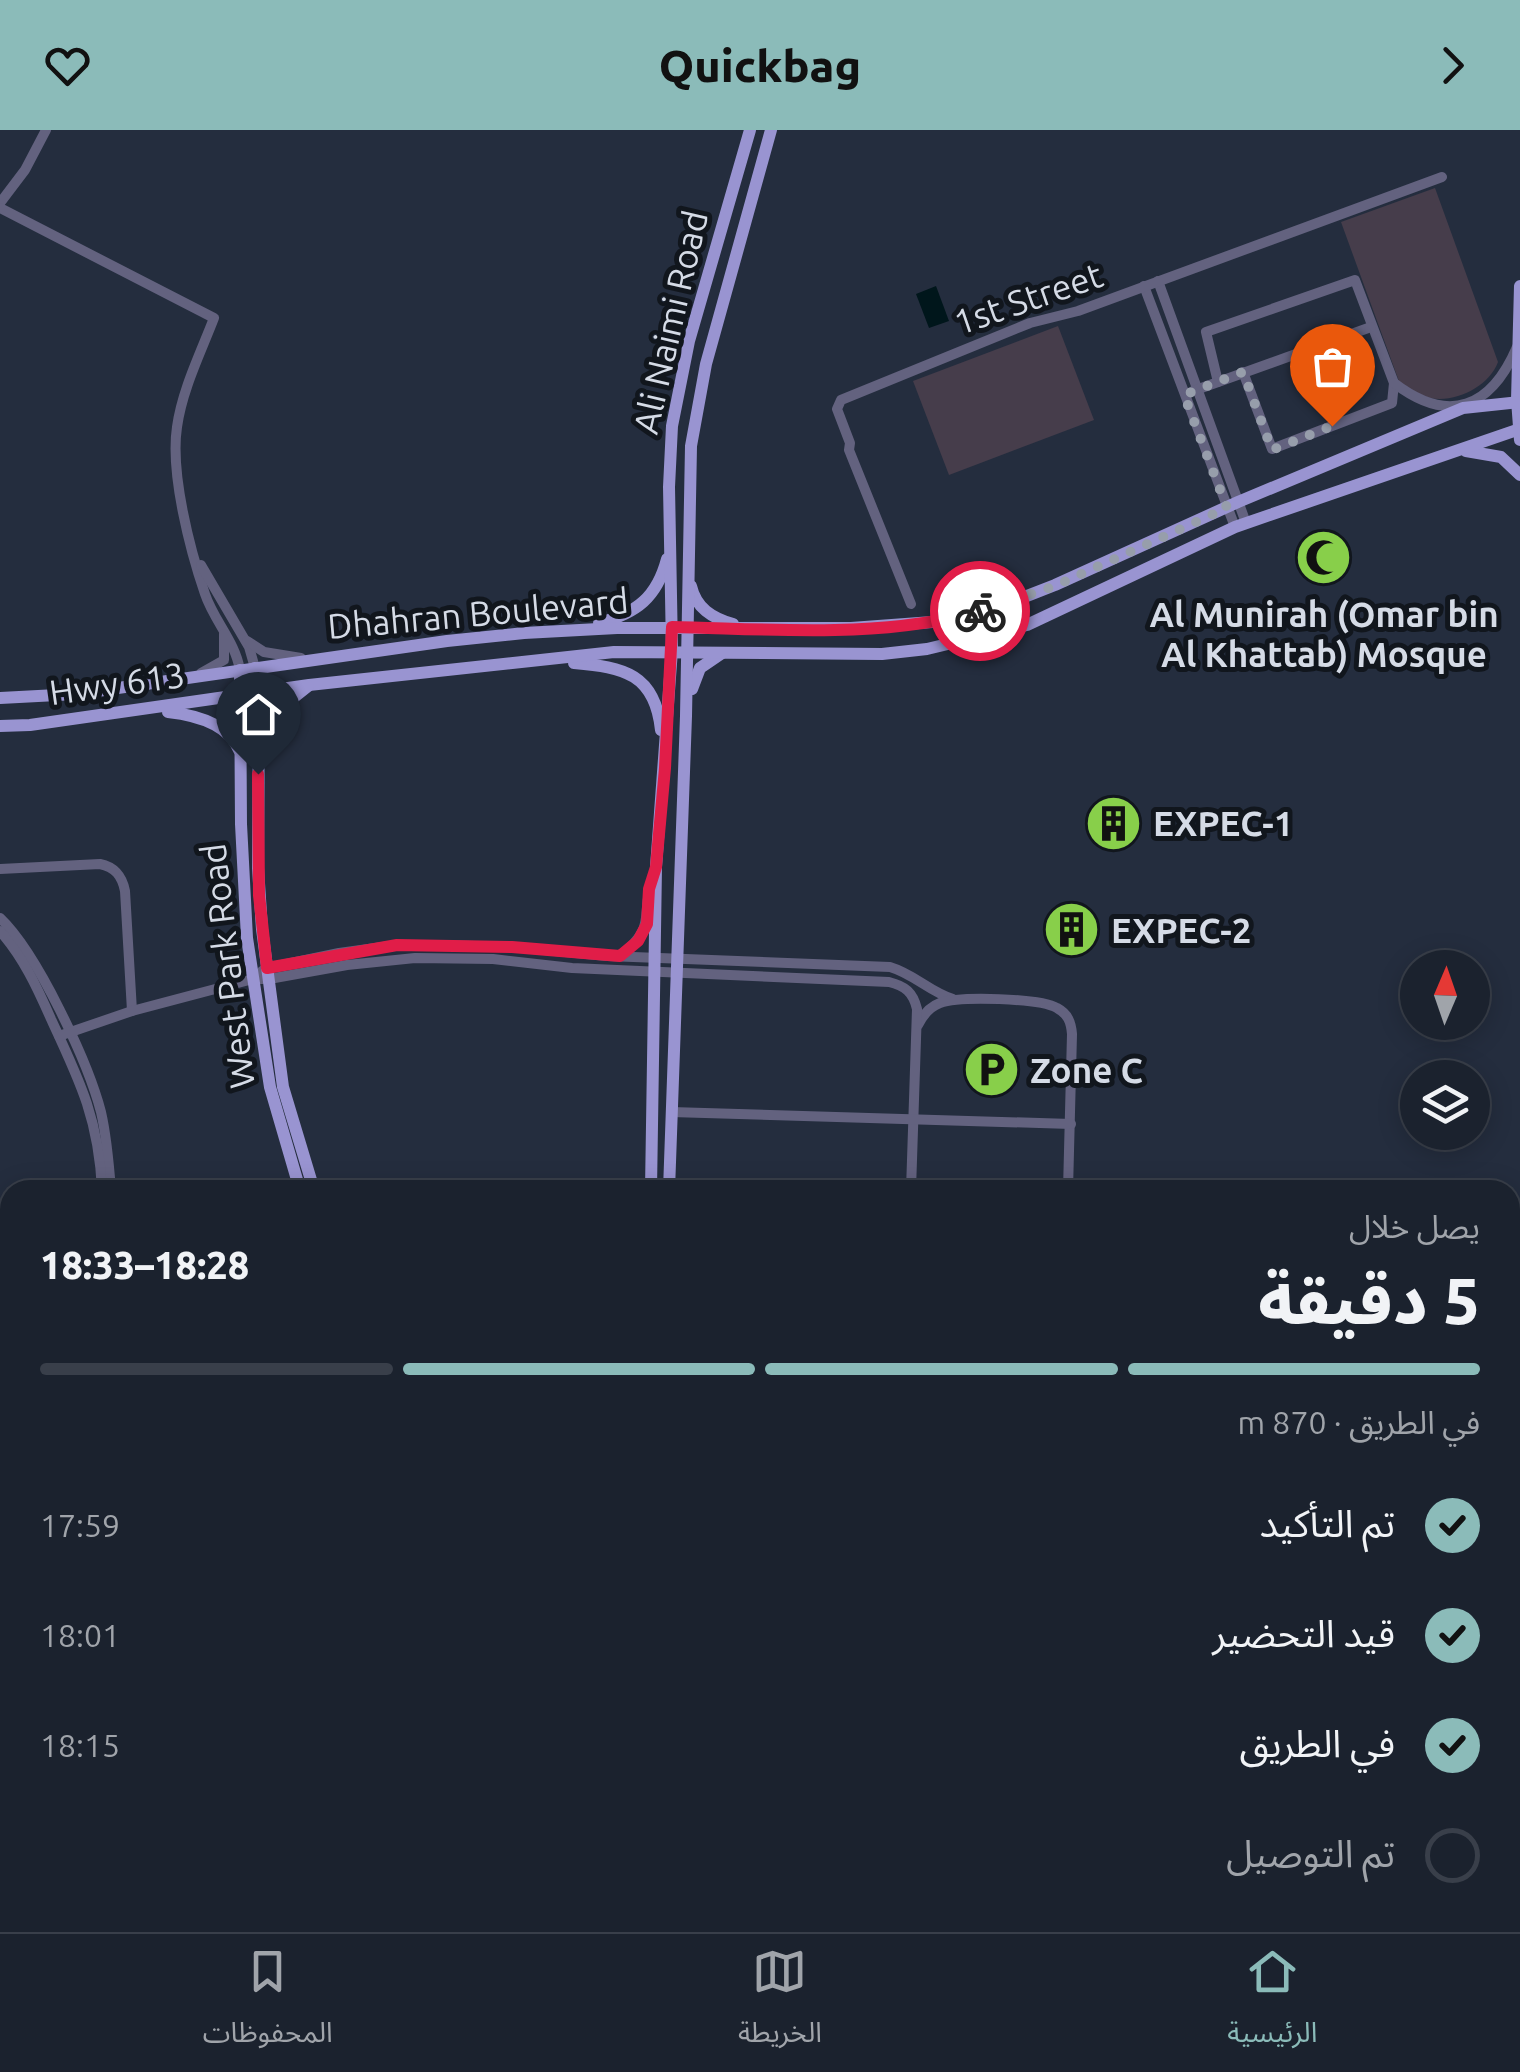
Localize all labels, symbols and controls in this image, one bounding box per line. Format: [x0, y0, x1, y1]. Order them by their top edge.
icon: heart [40, 38, 95, 93]
icon: forward [1425, 38, 1480, 93]
text: Quickbag [659, 40, 861, 91]
street label: Ali Naimi Road [625, 207, 715, 437]
street label: 1st Street [948, 254, 1108, 342]
pin [1290, 324, 1375, 427]
icon: bag [1305, 339, 1360, 394]
mosque icon: Al Munirah (Omar bin Al Khattab) Mosque [1294, 528, 1354, 588]
courier [930, 561, 1030, 661]
street label: Dhahran Boulevard [326, 580, 630, 646]
icon: bike [953, 584, 1008, 639]
place label: Al Munirah (Omar bin Al Khattab) Mosque [1149, 594, 1499, 674]
street label: Hwy 613 [47, 654, 187, 712]
pin [216, 672, 301, 775]
icon: home [231, 687, 286, 742]
building icon: EXPEC-1 [1084, 793, 1144, 853]
place label: EXPEC-1 [1153, 803, 1293, 843]
street label: West Park Road [192, 841, 262, 1091]
building icon: EXPEC-2 [1042, 900, 1102, 960]
place label: EXPEC-2 [1111, 910, 1251, 950]
north arrow [1400, 950, 1490, 1040]
map controls [1400, 950, 1490, 1150]
parking icon: Zone C [961, 1040, 1021, 1100]
place label: Zone C [1030, 1050, 1143, 1090]
button: layers [1400, 1060, 1490, 1150]
text: يصل خلال [1349, 1208, 1480, 1244]
text: 18:28–18:33 [40, 1244, 249, 1286]
text: 5 دقيقة [1258, 1263, 1480, 1336]
text: في الطريق · 870 m [1237, 1404, 1480, 1440]
icon: check [1425, 1498, 1480, 1553]
text: تم التأكيد [1259, 1502, 1395, 1544]
text: 17:59 [40, 1507, 120, 1543]
icon: check [1425, 1608, 1480, 1663]
text: قيد التحضير [1212, 1612, 1395, 1654]
text: 18:01 [40, 1617, 120, 1653]
icon: check [1425, 1718, 1480, 1773]
text: في الطريق [1239, 1722, 1395, 1764]
text: 18:15 [40, 1727, 120, 1763]
text: تم التوصيل [1226, 1832, 1395, 1874]
tab: المحفوظات [203, 1944, 333, 2063]
tab: الخريطة [738, 1944, 822, 2063]
tab: الرئيسية [1227, 1944, 1317, 2063]

